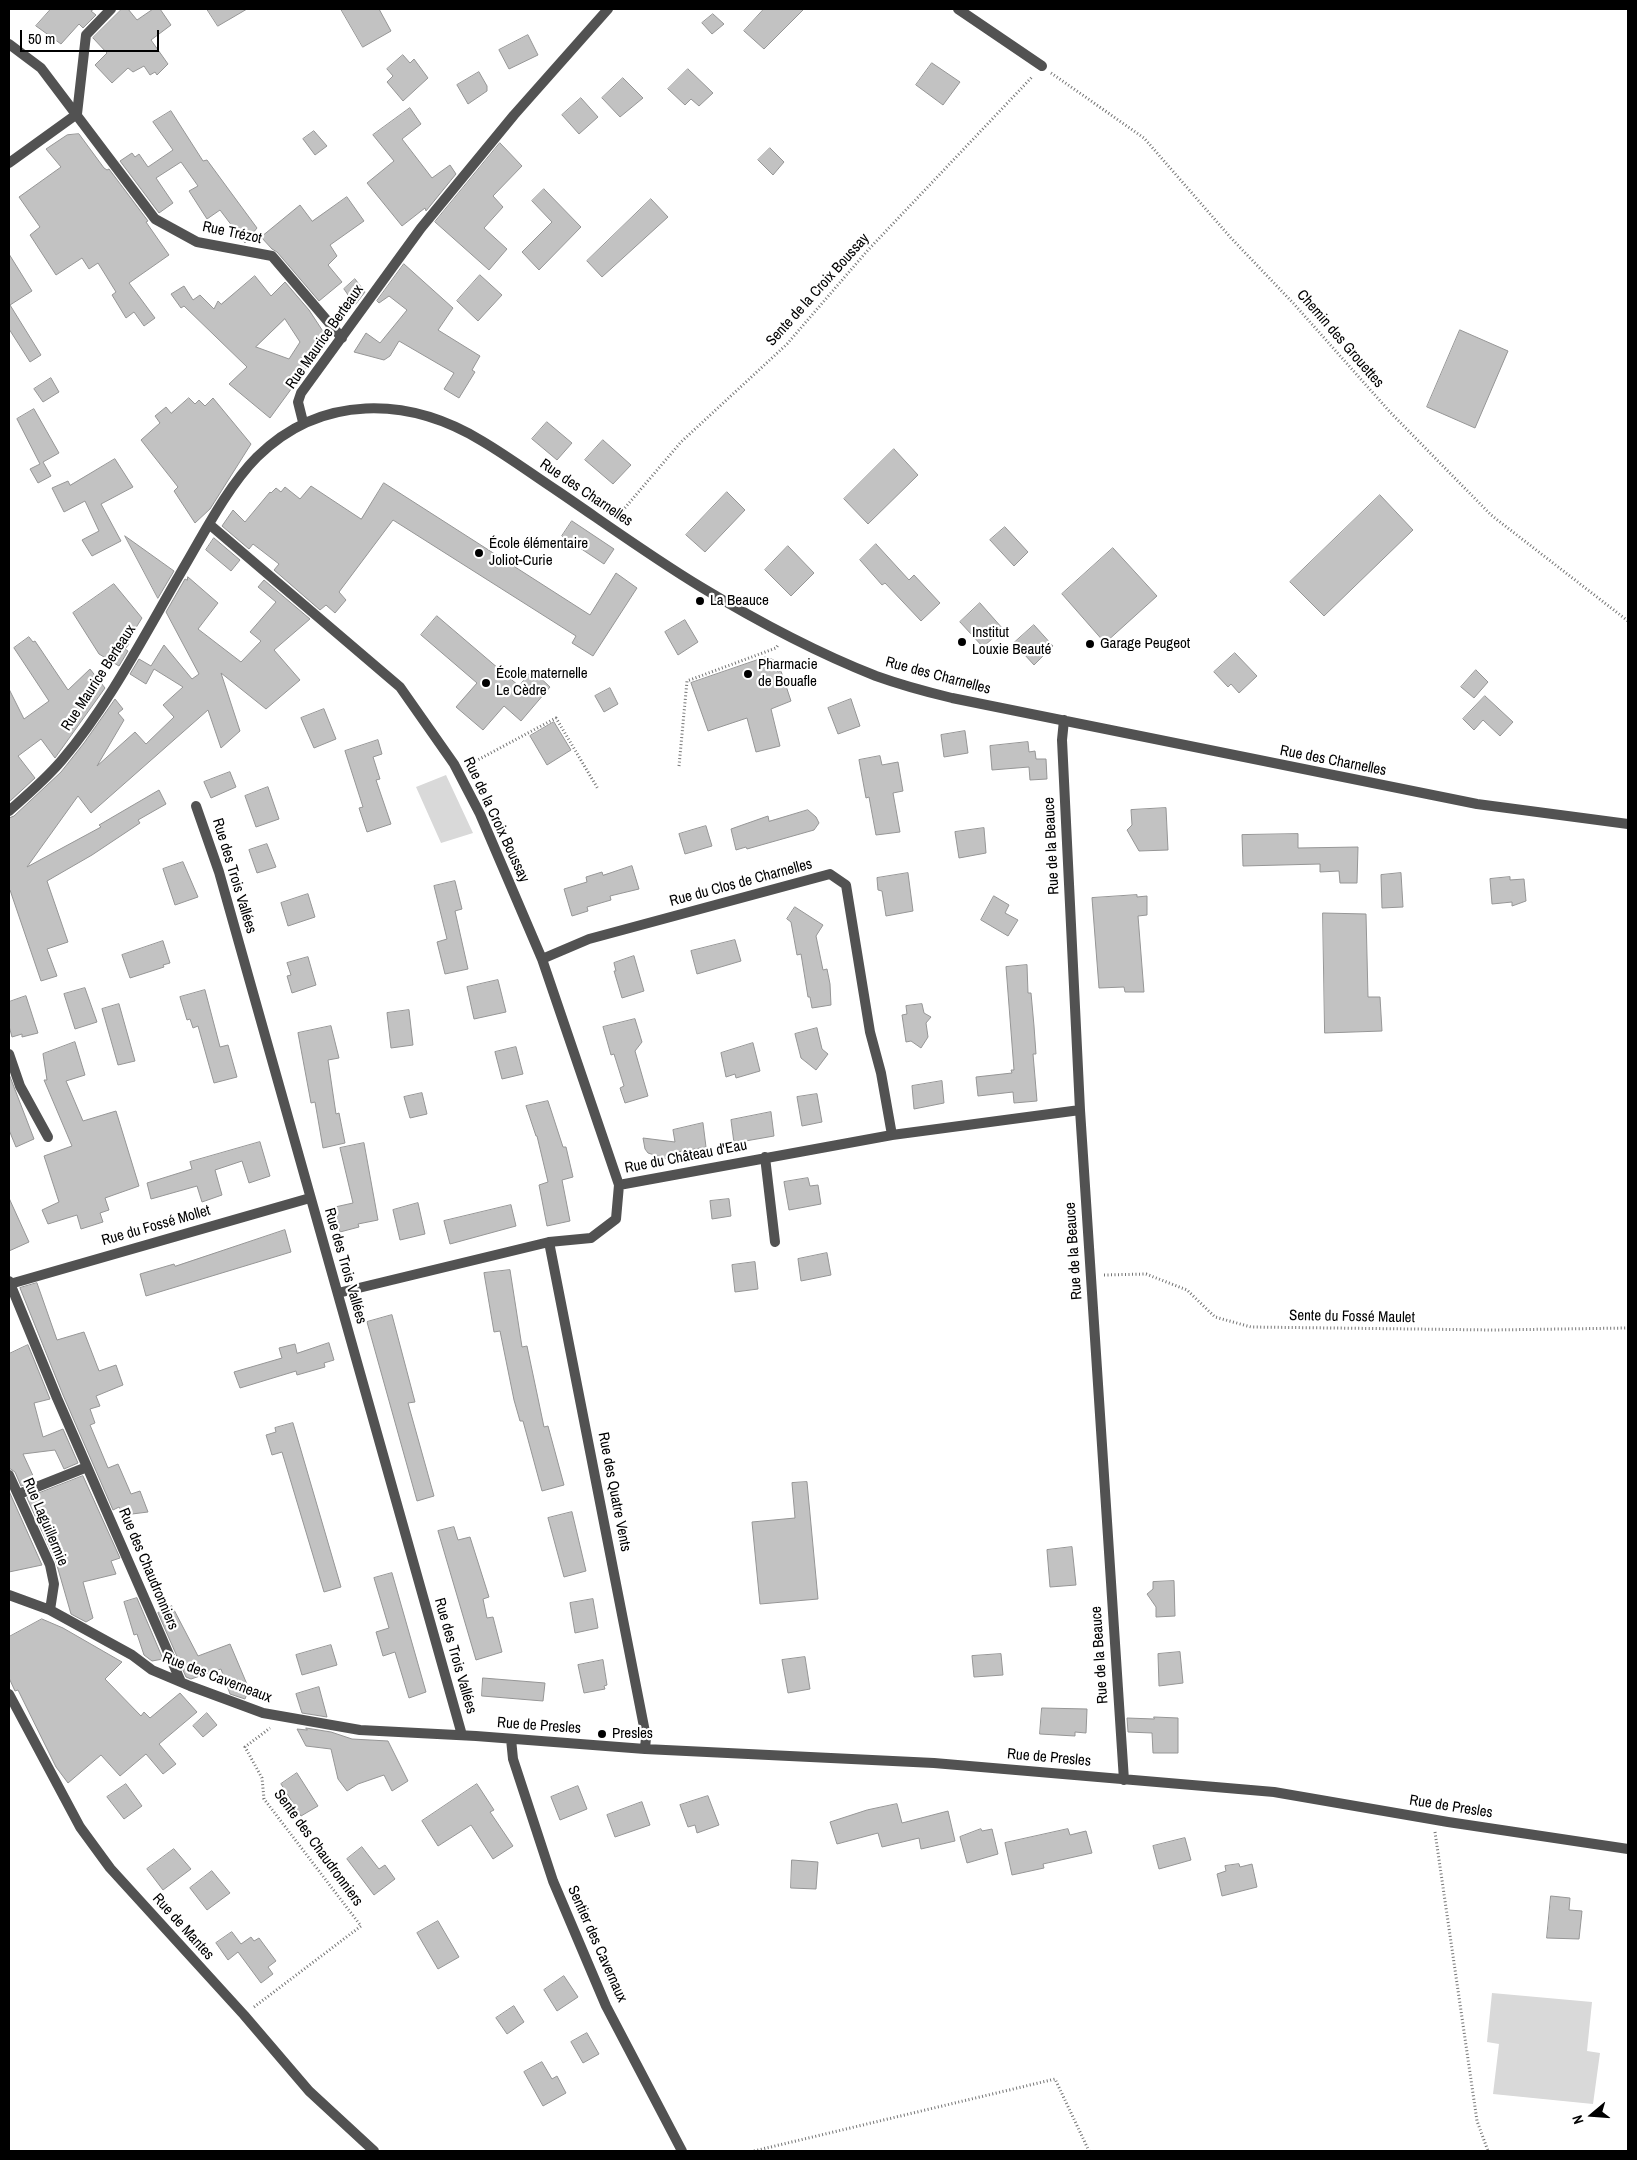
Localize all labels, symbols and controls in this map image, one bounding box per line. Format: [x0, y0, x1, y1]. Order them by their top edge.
scale bar [22, 20, 161, 52]
text: 50 m [28, 28, 55, 49]
street label: Rue Trézot [201, 218, 263, 248]
street label: Sente de la Croix Boussay [763, 230, 873, 350]
street label: Rue Maurice Berteaux [282, 281, 368, 393]
street label: Chemin des Grouettes [1293, 286, 1387, 392]
street label: Rue des Charnelles [536, 455, 636, 531]
place label: École élémentaire Joliot-Curie [489, 535, 588, 570]
marker: École élémentaire Joliot-Curie [473, 547, 485, 559]
place label: La Beauce [710, 592, 769, 610]
marker: La Beauce [694, 595, 706, 607]
street label: Rue Maurice Berteaux [58, 621, 140, 735]
place label: Institut Louxie Beauté [972, 624, 1051, 659]
place label: Garage Peugeot [1100, 635, 1190, 653]
marker: Institut Louxie Beauté [956, 636, 968, 648]
marker: Garage Peugeot [1084, 638, 1096, 650]
street label: Rue des Charnelles [884, 653, 992, 699]
place label: Pharmacie de Bouafle [758, 656, 817, 691]
place label: École maternelle Le Cèdre [496, 665, 588, 700]
marker: Pharmacie de Bouafle [742, 668, 754, 680]
marker: École maternelle Le Cèdre [480, 677, 492, 689]
street label: Rue des Charnelles [1278, 742, 1388, 780]
street label: Rue de la Croix Boussay [459, 755, 533, 885]
street label: Rue de la Beauce [1040, 797, 1064, 895]
street label: Rue des Trois Vallées [208, 816, 260, 936]
street label: Rue du Clos de Charnelles [668, 855, 814, 911]
street label: Rue du Château d'Eau [623, 1136, 749, 1178]
street label: Rue du Fossé Mollet [100, 1202, 212, 1250]
street label: Rue de la Beauce [1062, 1202, 1086, 1300]
street label: Rue des Trois Vallées [320, 1206, 370, 1326]
street label: Sente du Fossé Maulet [1289, 1307, 1415, 1327]
street label: Rue des Quatre Vents [594, 1431, 634, 1553]
street label: Rue Laguillermie [18, 1475, 72, 1569]
street label: Rue des Chaudronniers [114, 1505, 182, 1633]
street label: Rue des Trois Vallées [430, 1596, 480, 1716]
street label: Rue de la Beauce [1088, 1606, 1112, 1704]
street label: Rue des Caverneaux [160, 1649, 274, 1707]
street label: Rue de Presles [496, 1714, 582, 1738]
place label: Presles [612, 1725, 653, 1743]
marker: Presles [596, 1728, 608, 1740]
street label: Rue de Presles [1006, 1745, 1092, 1771]
street label: Sente des Chaudronniers [270, 1786, 366, 1910]
street label: Rue de Presles [1408, 1792, 1494, 1822]
street label: Sentier des Cavernaux [563, 1883, 631, 2005]
street label: Rue de Mantes [148, 1890, 218, 1964]
north arrow [1567, 2090, 1617, 2140]
text: N [1568, 2113, 1588, 2126]

